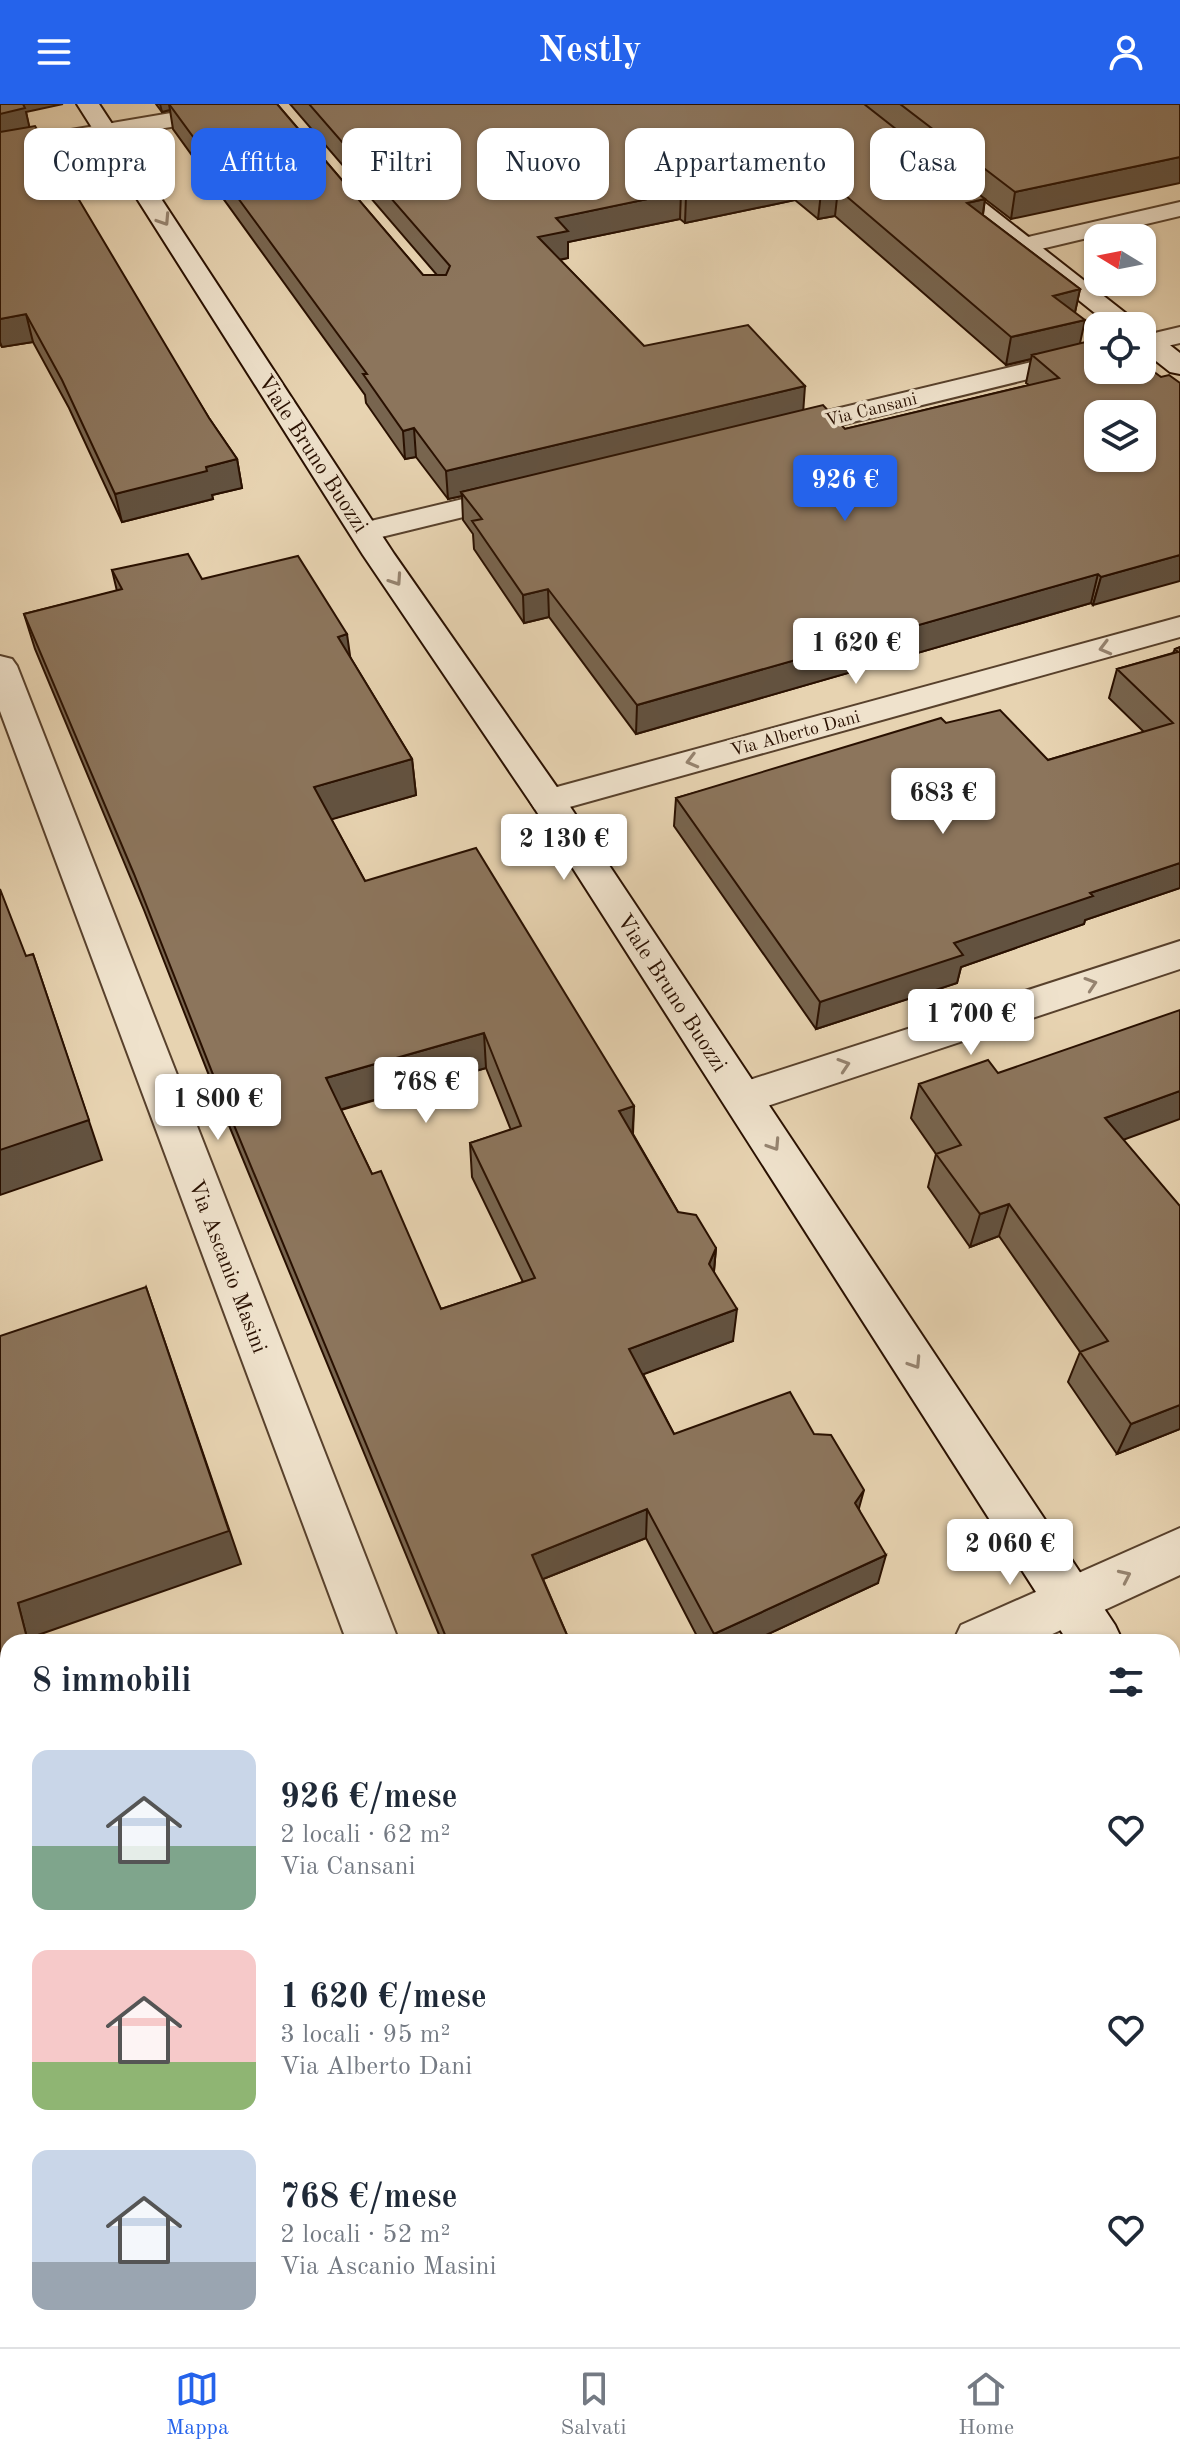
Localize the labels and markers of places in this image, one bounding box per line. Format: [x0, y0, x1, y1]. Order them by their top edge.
pin: 926 € [789, 455, 901, 523]
pin: 1 620 € [782, 618, 930, 686]
pin: 683 € [887, 768, 999, 836]
pin: 2 130 € [490, 814, 638, 882]
pin: 1 700 € [897, 989, 1045, 1057]
pin: 768 € [370, 1057, 482, 1125]
pin: 1 800 € [144, 1074, 292, 1142]
pin: 2 060 € [936, 1519, 1084, 1587]

